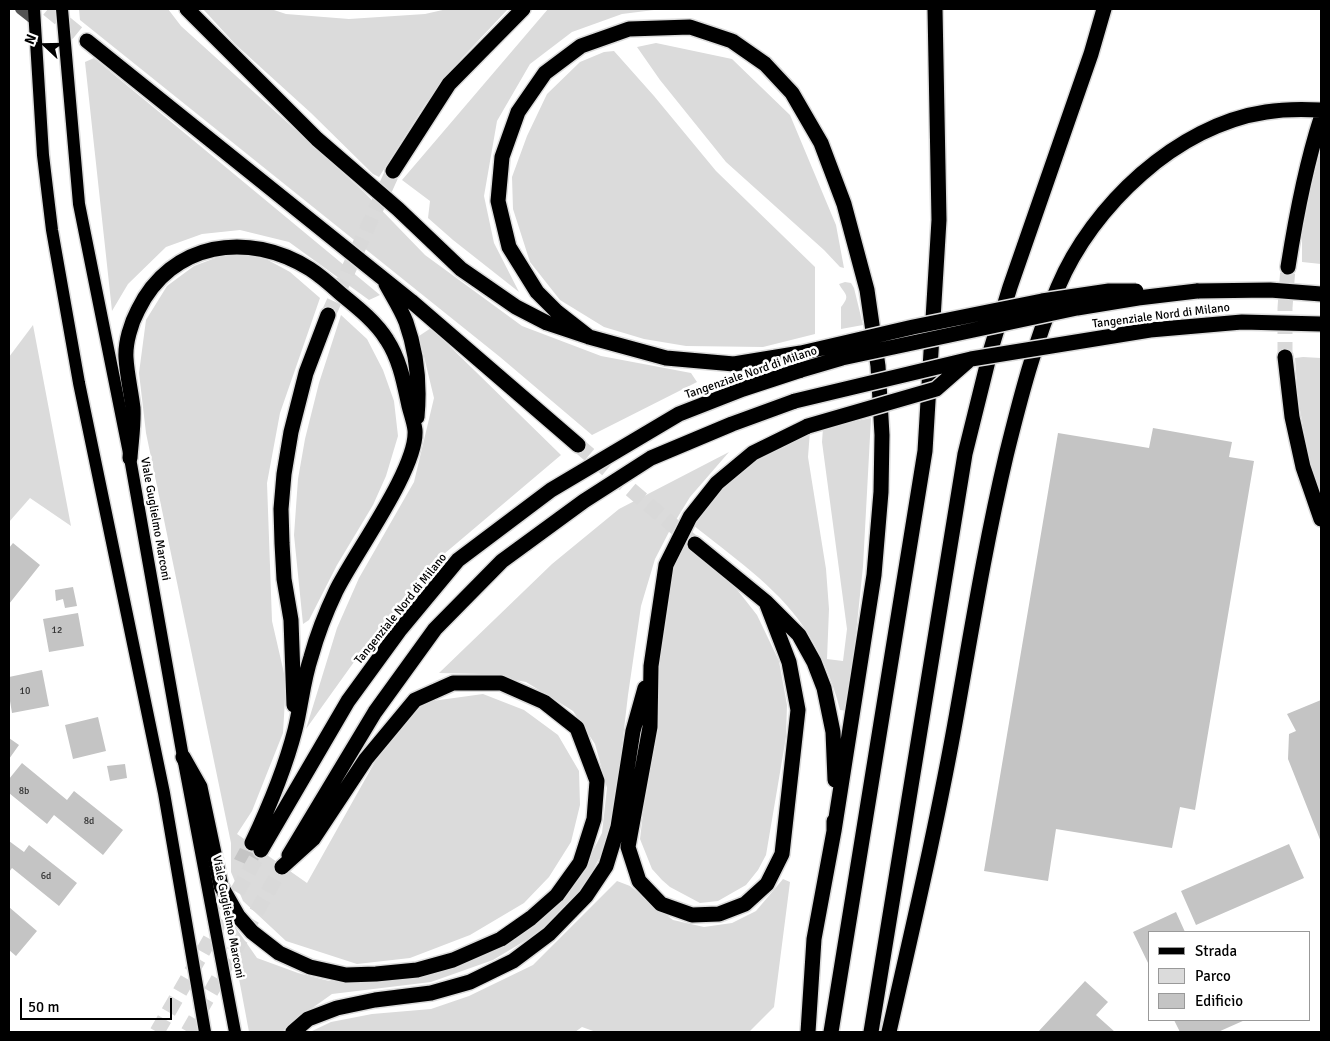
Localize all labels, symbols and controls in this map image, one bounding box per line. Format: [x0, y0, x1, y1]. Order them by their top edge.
north arrow [20, 20, 70, 70]
text: N [21, 32, 40, 47]
street label: Tangenziale Nord di Milano [1091, 300, 1231, 332]
street label: Tangenziale Nord di Milano [683, 344, 819, 402]
street label: Viale Guglielmo Marconi [137, 456, 173, 582]
street label: Tangenziale Nord di Milano [352, 551, 450, 667]
house number: 12 [52, 624, 62, 636]
house number: 10 [20, 685, 30, 697]
house number: 8b [19, 785, 29, 797]
house number: 8d [84, 815, 94, 827]
street label: Viale Guglielmo Marconi [209, 854, 247, 980]
house number: 6d [41, 870, 51, 882]
legend [1148, 931, 1310, 1021]
text: Strada [1195, 942, 1237, 960]
text: Parco [1195, 967, 1231, 985]
scale bar [22, 988, 175, 1020]
text: Edificio [1195, 992, 1243, 1010]
text: 50 m [28, 998, 59, 1016]

